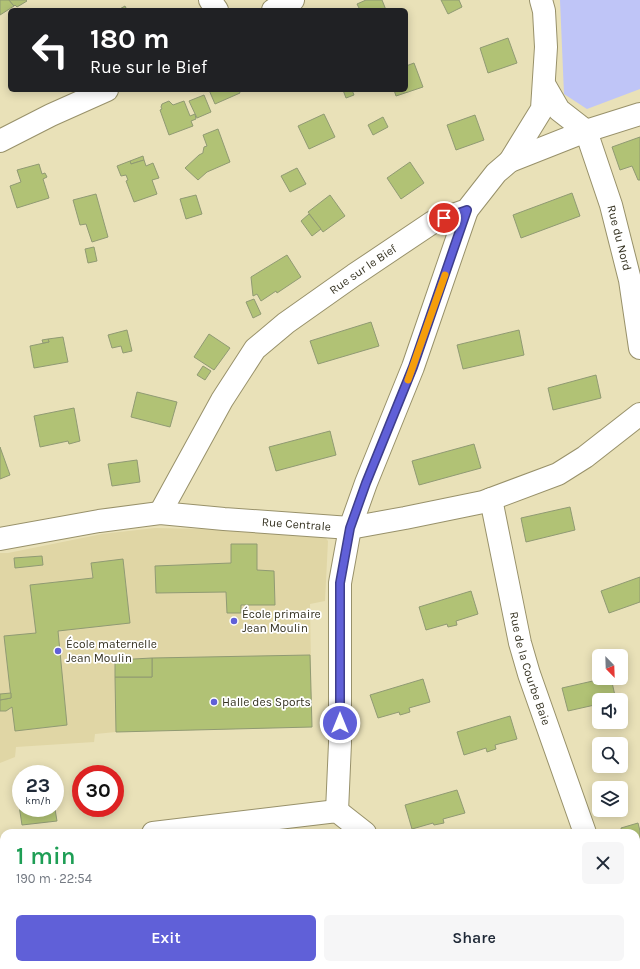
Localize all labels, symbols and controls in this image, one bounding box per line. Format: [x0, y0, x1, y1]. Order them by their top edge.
text: 180 m [90, 22, 169, 55]
icon: left [24, 24, 76, 76]
text: Rue sur le Bief [90, 56, 207, 78]
pin [427, 201, 461, 235]
street label: Rue du Nord [604, 204, 634, 272]
icon: arrive [433, 207, 455, 229]
street label: Rue sur le Bief [327, 241, 400, 297]
street label: Rue Centrale [261, 515, 332, 534]
place label: École primaire Jean Moulin [242, 606, 321, 635]
street label: Rue de la Courbe Baie [507, 610, 554, 727]
marker: École primaire Jean Moulin [229, 616, 239, 626]
place label: École maternelle Jean Moulin [66, 636, 157, 665]
marker: École maternelle Jean Moulin [53, 646, 63, 656]
north arrow [592, 649, 628, 685]
map controls [592, 649, 628, 817]
button: sound [592, 693, 628, 729]
place label: Halle des Sports [222, 695, 311, 709]
marker: Halle des Sports [209, 697, 219, 707]
position arrow [319, 702, 361, 744]
button: search [592, 737, 628, 773]
speed limit sign: 30 [72, 765, 124, 817]
text: 23 [26, 774, 50, 797]
button: layers [592, 781, 628, 817]
text: km/h [25, 795, 51, 807]
text: 1 min [16, 842, 76, 870]
button: close [582, 842, 624, 884]
text: 190 m · 22:54 [16, 871, 92, 886]
button: Exit [16, 915, 316, 961]
button: Share [324, 915, 624, 961]

